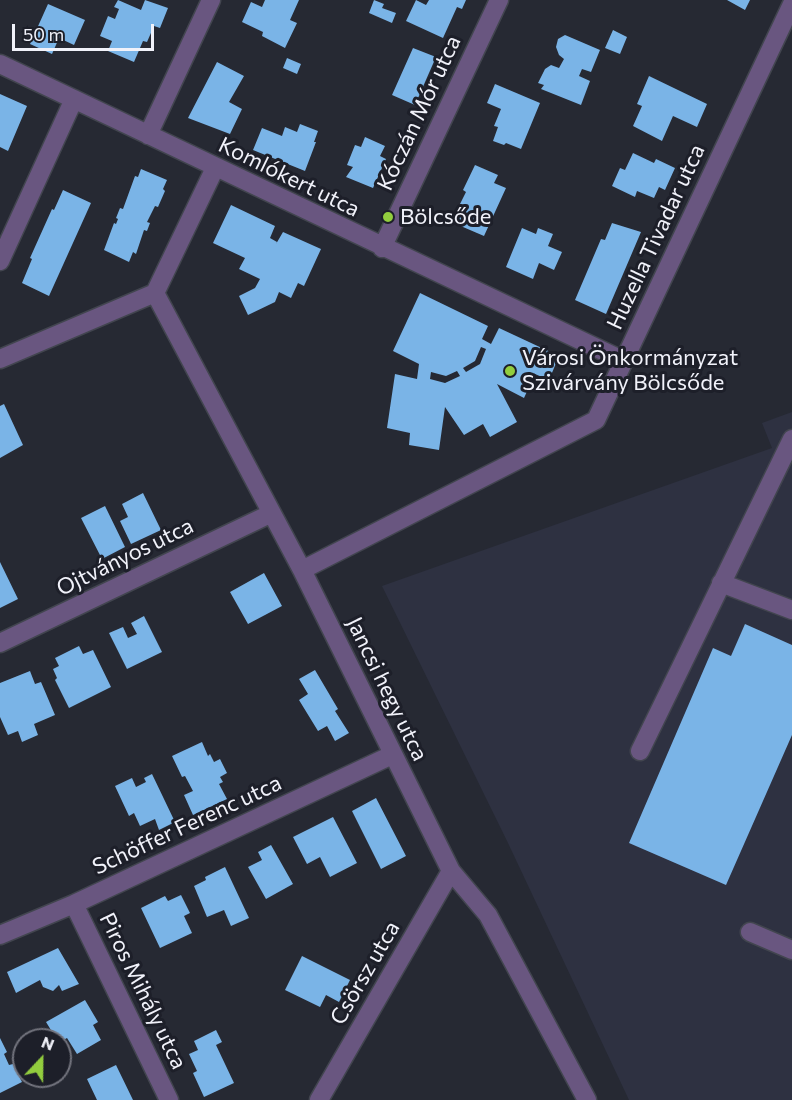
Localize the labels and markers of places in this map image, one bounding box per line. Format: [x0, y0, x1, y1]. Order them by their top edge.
place label: Bölcsőde [400, 204, 491, 230]
marker: Bölcsőde [381, 210, 395, 224]
place label: Városi Önkormányzat Szivárvány Bölcsőde [522, 345, 738, 396]
marker: Városi Önkormányzat Szivárvány Bölcsőde [503, 364, 517, 378]

